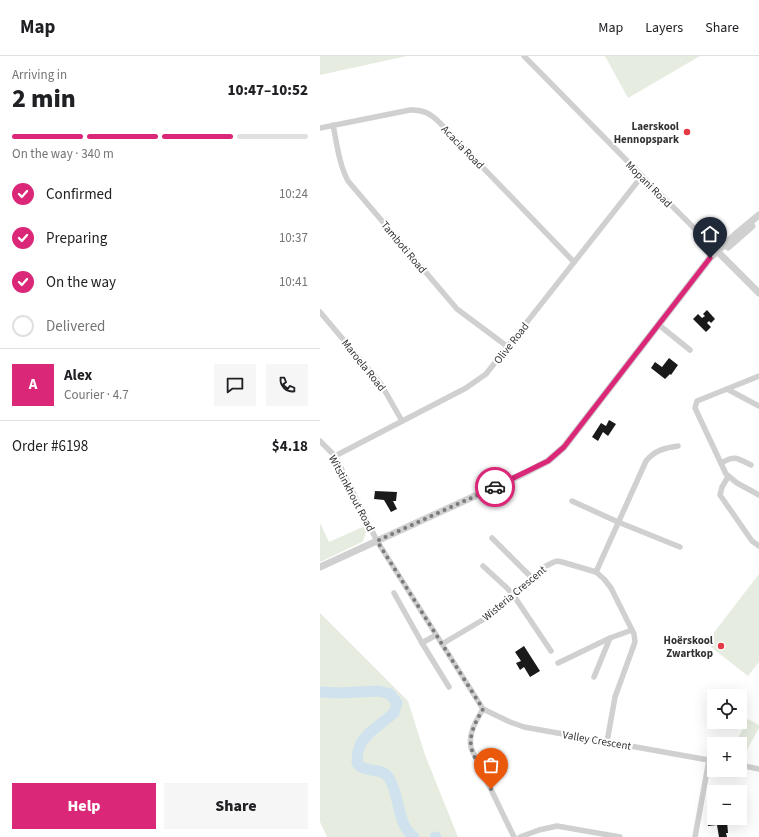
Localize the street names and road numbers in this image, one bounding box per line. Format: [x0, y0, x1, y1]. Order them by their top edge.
street label: Acacia Road [438, 122, 487, 173]
street label: Mopani Road [622, 158, 675, 211]
street label: Tamboti Road [377, 218, 430, 277]
street label: Olive Road [490, 319, 532, 367]
street label: Maroela Road [338, 336, 389, 394]
street label: Witstinkhout Road [325, 452, 378, 534]
street label: Wisteria Crescent [479, 562, 550, 625]
street label: Valley Crescent [561, 727, 633, 754]

